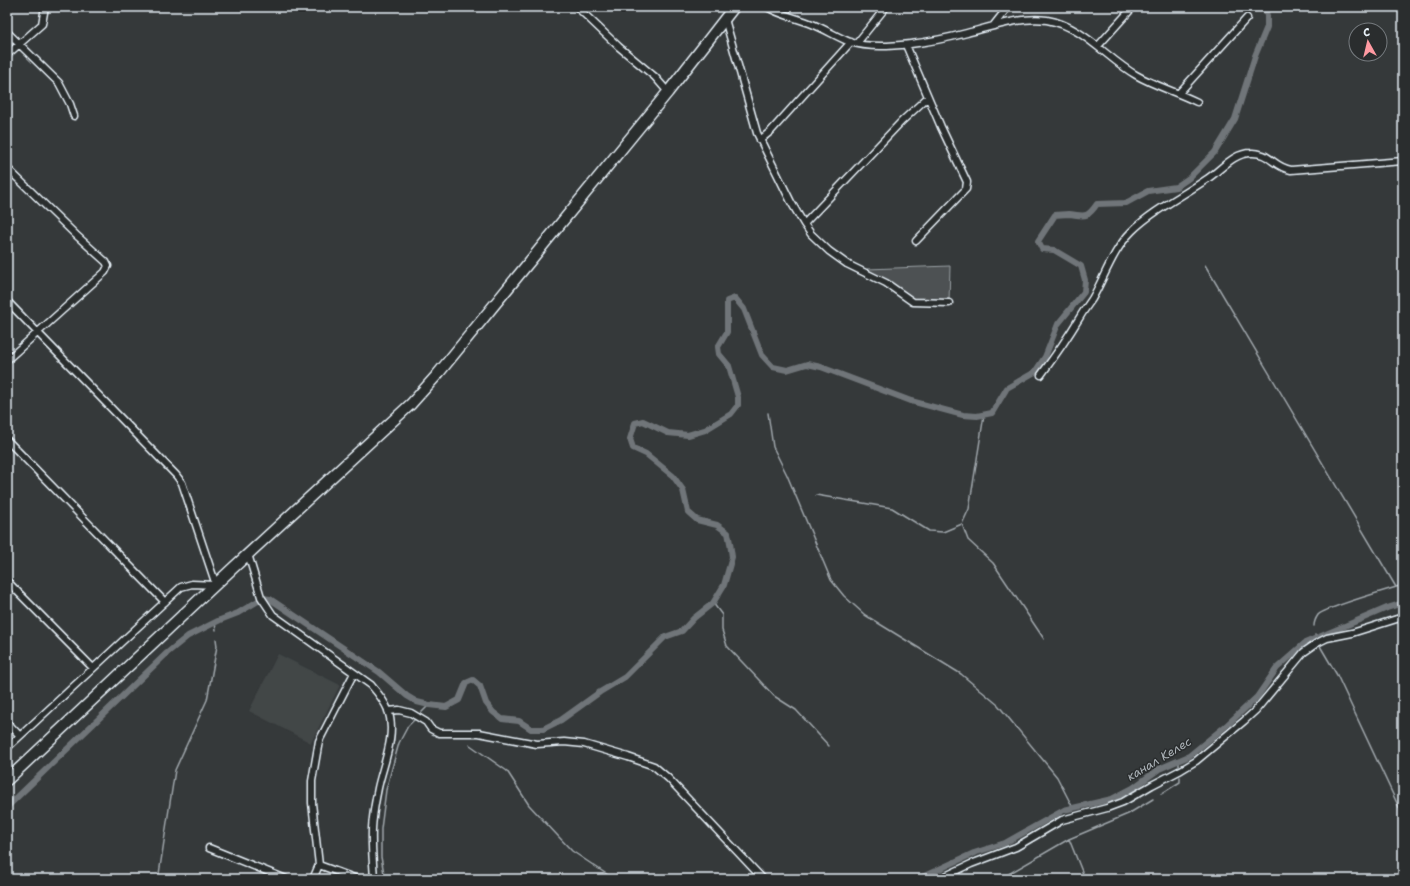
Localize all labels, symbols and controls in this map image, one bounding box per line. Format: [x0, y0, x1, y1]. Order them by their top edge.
north arrow [1348, 22, 1388, 62]
text: С [1362, 25, 1371, 40]
water label: канал Келес [1124, 733, 1194, 785]

